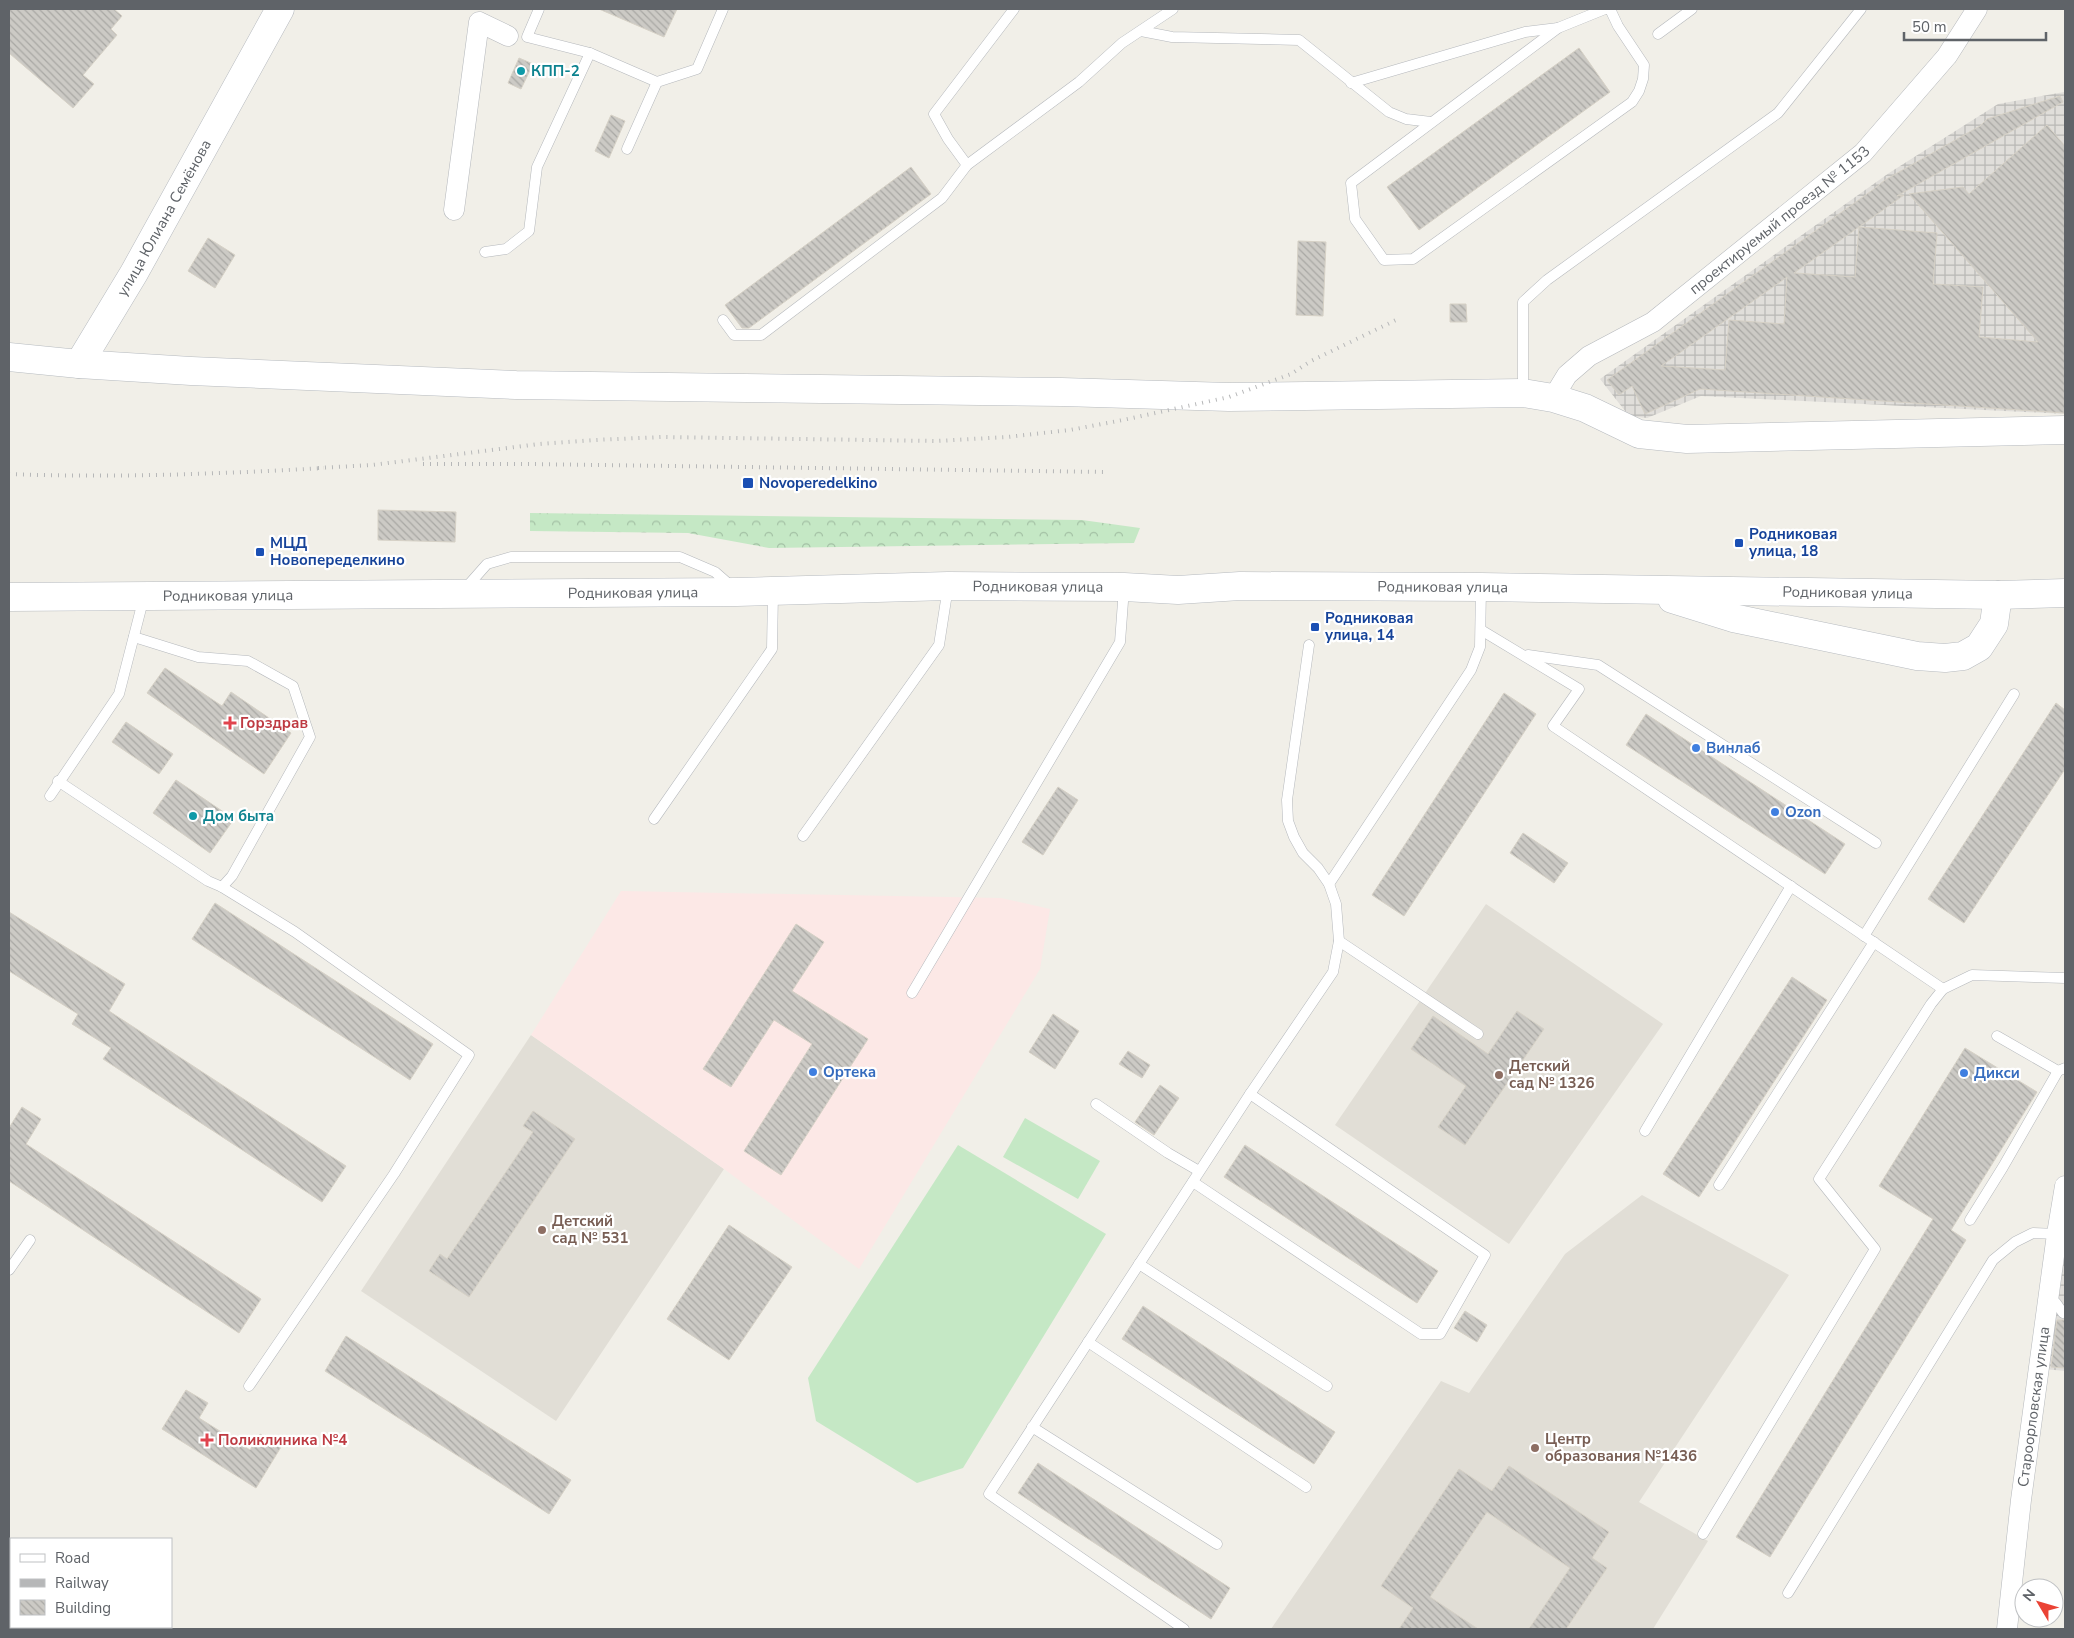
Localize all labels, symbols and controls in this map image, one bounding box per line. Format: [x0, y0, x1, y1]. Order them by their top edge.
scale bar [1904, 10, 2046, 42]
text: 50 m [1912, 17, 1947, 37]
place label: КПП-2 [531, 61, 580, 81]
marker: КПП-2 [515, 65, 527, 77]
street label: улица Юлиана Семёнова [112, 136, 216, 300]
street label: проектируемый проезд № 1153 [1685, 142, 1875, 299]
place label: Novoperedelkino [759, 473, 878, 493]
marker: Novoperedelkino [741, 476, 755, 490]
place label: Родниковая улица, 18 [1749, 524, 1837, 561]
place label: МЦД Новопеределкино [270, 533, 405, 570]
marker: Родниковая улица, 18 [1733, 537, 1745, 549]
marker: МЦД Новопеределкино [254, 546, 266, 558]
street label: Родниковая улица [972, 576, 1103, 597]
street label: Родниковая улица [1377, 577, 1508, 597]
street label: Родниковая улица [568, 582, 698, 603]
street label: Родниковая улица [1782, 582, 1913, 604]
street label: Родниковая улица [163, 585, 293, 606]
place label: Родниковая улица, 14 [1325, 608, 1413, 645]
marker: Родниковая улица, 14 [1309, 621, 1321, 633]
place label: Горздрав [240, 713, 308, 733]
marker: Горздрав [224, 717, 236, 729]
place label: Винлаб [1706, 738, 1761, 758]
marker: Винлаб [1690, 742, 1702, 754]
place label: Ozon [1785, 802, 1821, 822]
place label: Дом быта [203, 806, 274, 826]
marker: Ozon [1769, 806, 1781, 818]
marker: Дом быта [187, 810, 199, 822]
place label: Детский сад № 1326 [1509, 1056, 1595, 1093]
place label: Ортека [823, 1062, 876, 1082]
place label: Дикси [1974, 1063, 2020, 1083]
marker: Ортека [807, 1066, 819, 1078]
marker: Дикси [1958, 1067, 1970, 1079]
marker: Детский сад № 1326 [1493, 1069, 1505, 1081]
place label: Детский сад № 531 [552, 1211, 629, 1248]
marker: Детский сад № 531 [536, 1224, 548, 1236]
street label: Староорловская улица [2013, 1325, 2054, 1488]
place label: Центр образования №1436 [1545, 1429, 1697, 1466]
place label: Поликлиника №4 [218, 1430, 347, 1450]
marker: Поликлиника №4 [200, 1433, 214, 1447]
marker: Центр образования №1436 [1529, 1442, 1541, 1454]
legend [10, 1538, 172, 1628]
text: Road [55, 1548, 90, 1568]
text: Railway [55, 1573, 109, 1593]
north arrow [2014, 1578, 2064, 1628]
text: N [2018, 1585, 2040, 1605]
text: Building [55, 1598, 111, 1618]

